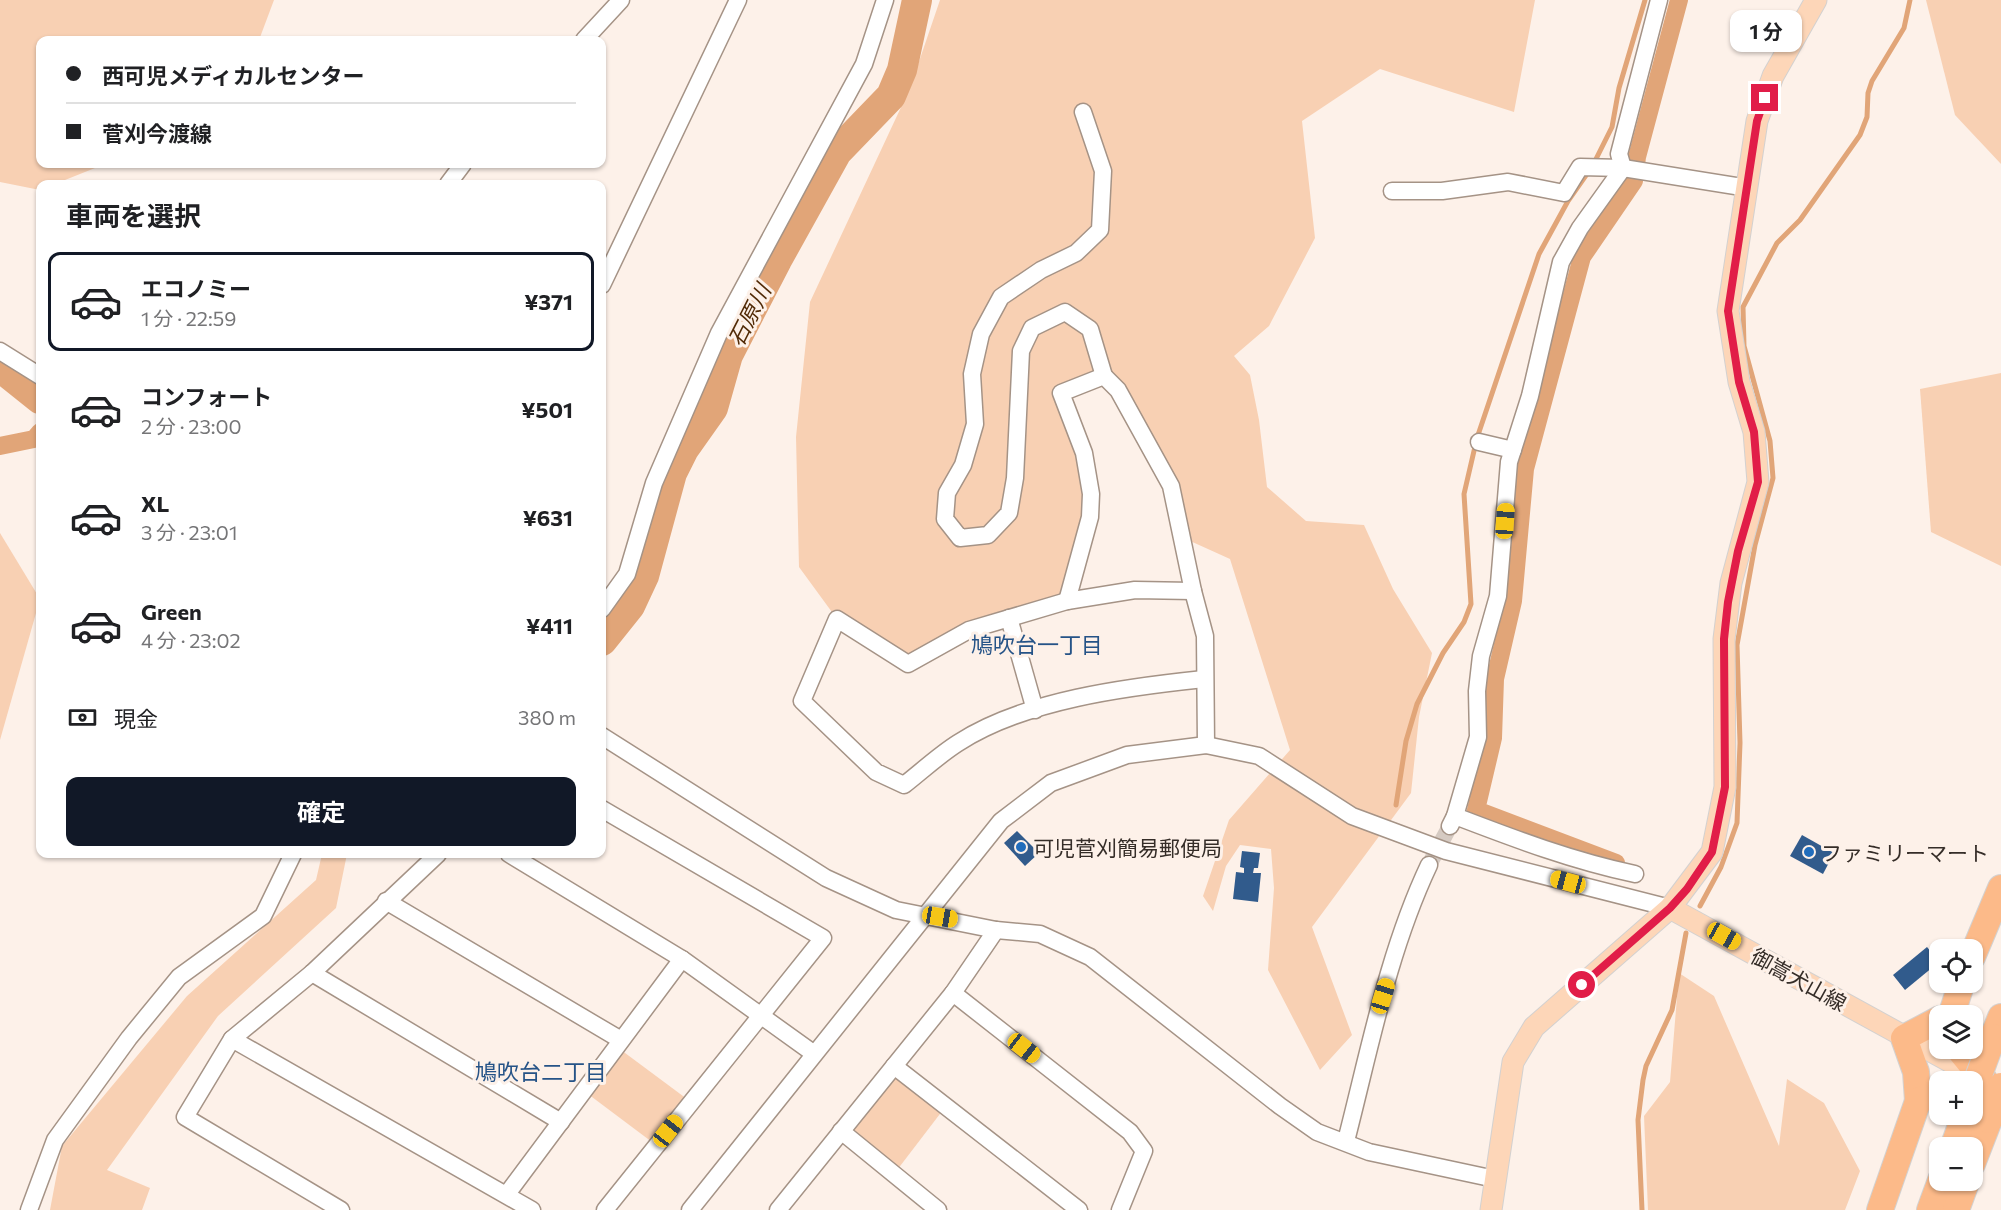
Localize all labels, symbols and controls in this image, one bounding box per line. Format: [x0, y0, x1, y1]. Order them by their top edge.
callout: 1 分 [1729, 11, 1801, 53]
text: 1 分 [1750, 19, 1782, 43]
text: 西可児メディカルセンター [102, 62, 364, 89]
route end [1751, 84, 1778, 111]
text: 菅刈今渡線 [102, 120, 212, 147]
text: 車両を選択 [66, 199, 201, 232]
icon: car [69, 275, 123, 329]
text: エコノミー [141, 275, 251, 302]
water label: 石原川 [722, 278, 777, 351]
text: ¥371 [524, 288, 573, 315]
text: 1 分 · 22:59 [141, 306, 236, 330]
icon: car [69, 383, 123, 437]
text: コンフォート [141, 383, 272, 410]
text: ¥501 [521, 396, 573, 423]
text: 2 分 · 23:00 [141, 414, 242, 438]
text: XL [141, 490, 169, 517]
icon: car [69, 491, 123, 545]
car [1495, 502, 1515, 540]
text: ¥631 [523, 504, 573, 531]
text: 3 分 · 23:01 [141, 520, 237, 544]
text: Green [141, 598, 202, 625]
icon: car [69, 599, 123, 653]
text: ¥411 [526, 612, 573, 639]
text: 4 分 · 23:02 [141, 628, 241, 652]
district label: 鳩吹台一丁目 [971, 631, 1103, 658]
icon: cash [66, 701, 99, 734]
text: 現金 [114, 705, 158, 732]
text: 380 m [518, 705, 576, 729]
button: 確定 [66, 777, 576, 846]
place label: 可児菅刈簡易郵便局 [1033, 835, 1222, 860]
marker: 可児菅刈簡易郵便局 [1014, 840, 1028, 854]
place label: ファミリーマート [1821, 840, 1989, 865]
marker: ファミリーマート [1802, 845, 1816, 859]
car [1548, 869, 1588, 895]
car [921, 905, 959, 929]
car [1704, 919, 1744, 953]
map controls [1929, 939, 1983, 1191]
button: locate [1929, 939, 1983, 993]
street label: 御嵩犬山線 [1747, 943, 1851, 1015]
route start [1568, 971, 1595, 998]
car [1369, 976, 1397, 1016]
button: layers [1929, 1005, 1983, 1059]
car [1004, 1030, 1044, 1066]
district label: 鳩吹台二丁目 [475, 1058, 607, 1085]
button: + [1929, 1071, 1983, 1125]
car [650, 1111, 686, 1151]
button: − [1929, 1137, 1983, 1191]

